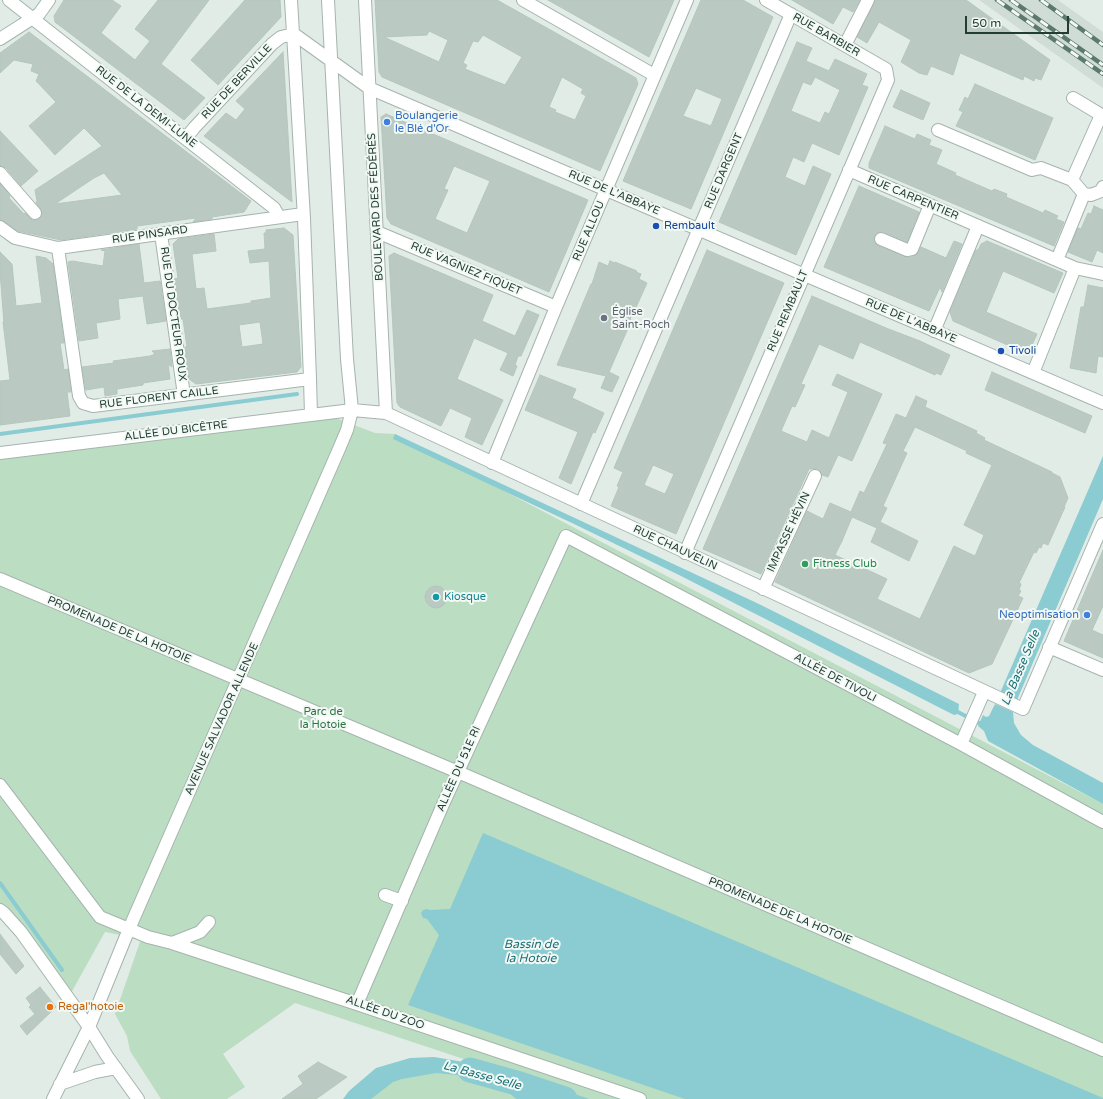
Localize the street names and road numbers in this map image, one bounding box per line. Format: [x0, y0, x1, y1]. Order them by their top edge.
street label: RUE BARBIER [790, 10, 862, 60]
street label: RUE DE BERVILLE [199, 42, 275, 122]
street label: RUE DE LA DEMI-LUNE [93, 63, 199, 151]
street label: RUE DARGENT [702, 131, 746, 211]
street label: BOULEVARD DES FÉDÉRÉS [366, 133, 386, 281]
street label: RUE DE L'ABBAYE [566, 168, 662, 218]
street label: RUE CARPENTIER [865, 173, 961, 223]
street label: RUE ALLOU [570, 199, 608, 263]
street label: RUE PINSARD [111, 223, 189, 247]
street label: RUE VAGNIEZ FIQUET [409, 240, 523, 298]
street label: RUE DU DOCTEUR ROUX [157, 246, 189, 382]
street label: RUE REMBAULT [765, 268, 811, 354]
street label: RUE DE L'ABBAYE [863, 296, 959, 346]
street label: RUE FLORENT CAILLE [99, 384, 219, 412]
street label: ALLÉE DU BICÊTRE [123, 418, 229, 444]
street label: IMPASSE HÉVIN [765, 490, 813, 574]
street label: RUE CHAUVELIN [631, 523, 719, 573]
street label: PROMENADE DE LA HOTOIE [45, 594, 193, 666]
street label: AVENUE SALVADOR ALLENDE [182, 641, 262, 797]
street label: ALLÉE DE TIVOLI [791, 651, 879, 705]
street label: ALLÉE DU 51E RI [434, 724, 484, 814]
street label: PROMENADE DE LA HOTOIE [706, 875, 854, 947]
street label: ALLÉE DU ZOO [344, 993, 426, 1033]

